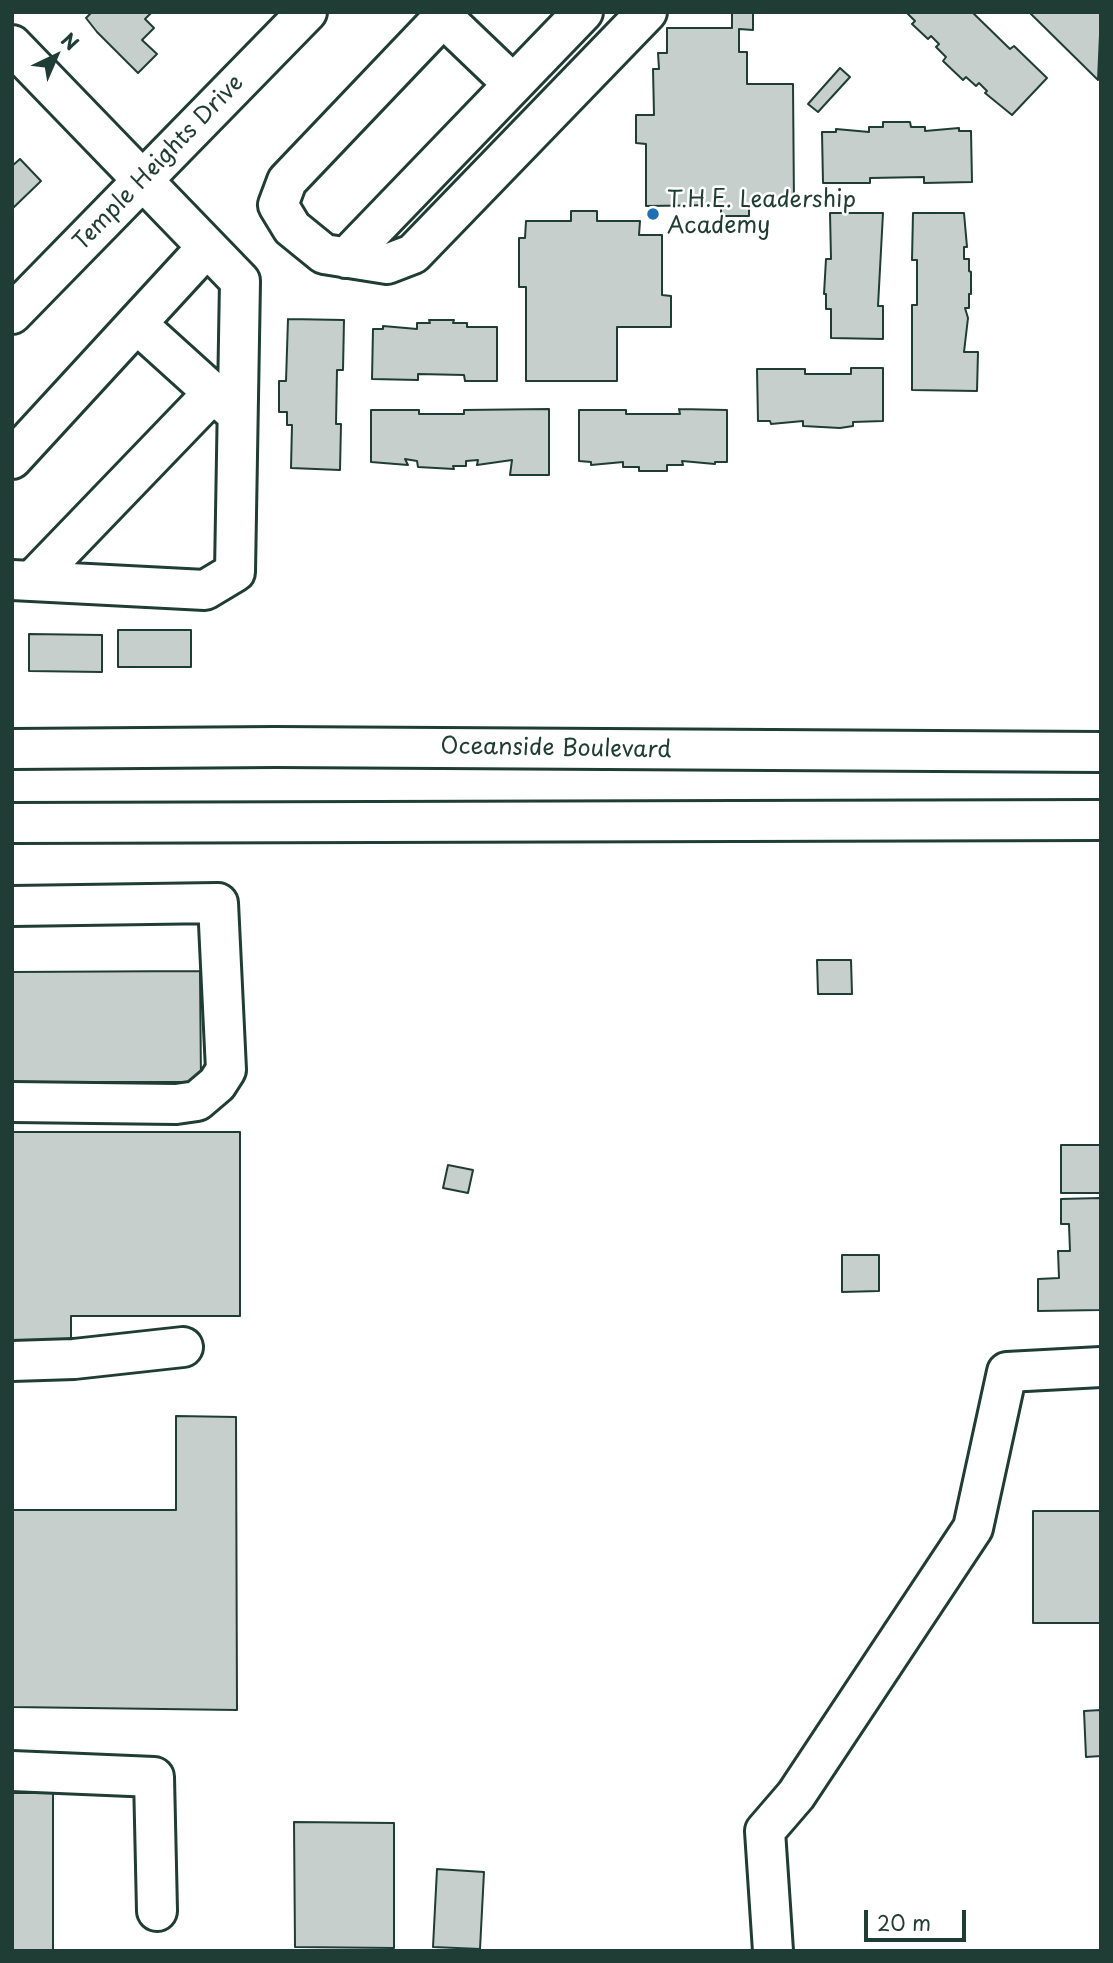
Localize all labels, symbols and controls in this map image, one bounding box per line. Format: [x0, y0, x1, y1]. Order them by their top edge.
north arrow [21, 21, 91, 91]
text: N [55, 26, 86, 56]
street label: Temple Heights Drive [68, 70, 250, 256]
place label: T.H.E. Leadership Academy [667, 187, 856, 241]
marker: T.H.E. Leadership Academy [645, 206, 661, 222]
street label: Oceanside Boulevard [440, 733, 672, 765]
scale bar [868, 1896, 970, 1940]
text: 20 m [877, 1906, 931, 1938]

